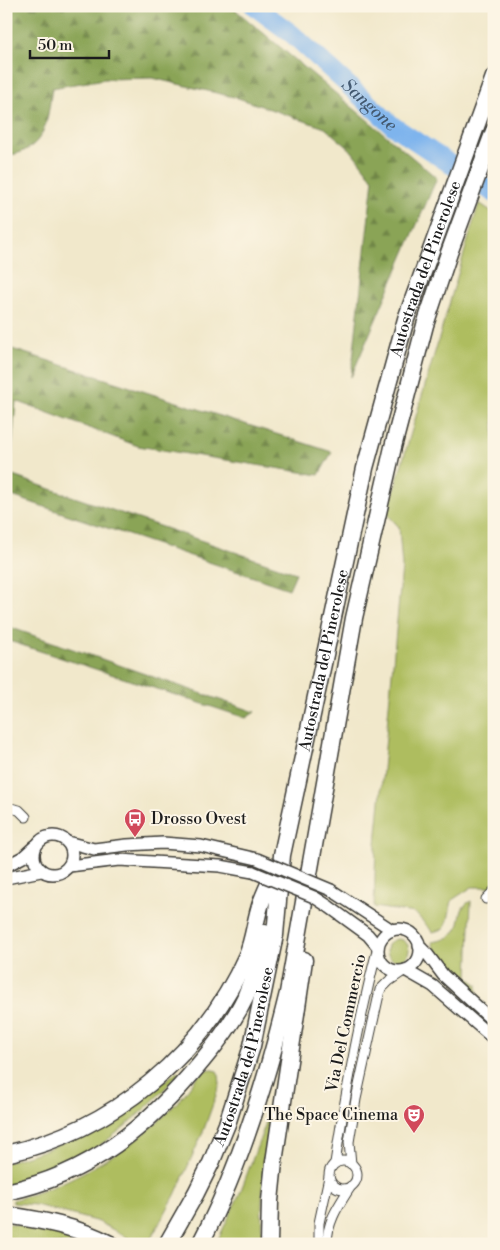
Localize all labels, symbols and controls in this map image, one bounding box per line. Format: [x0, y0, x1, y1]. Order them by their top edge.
scale bar [30, 28, 109, 60]
text: 50 m [38, 36, 72, 55]
water label: Sangone [337, 73, 403, 136]
street label: Autostrada del Pinerolese [386, 178, 465, 360]
street label: Autostrada del Pinerolese [294, 568, 353, 754]
bus stop icon: Drosso Ovest [123, 807, 147, 838]
place label: Drosso Ovest [151, 809, 247, 829]
street label: Via Del Commercio [321, 952, 370, 1095]
street label: Autostrada del Pinerolese [209, 965, 278, 1150]
theatre icon: The Space Cinema [402, 1103, 426, 1134]
place label: The Space Cinema [264, 1105, 399, 1125]

